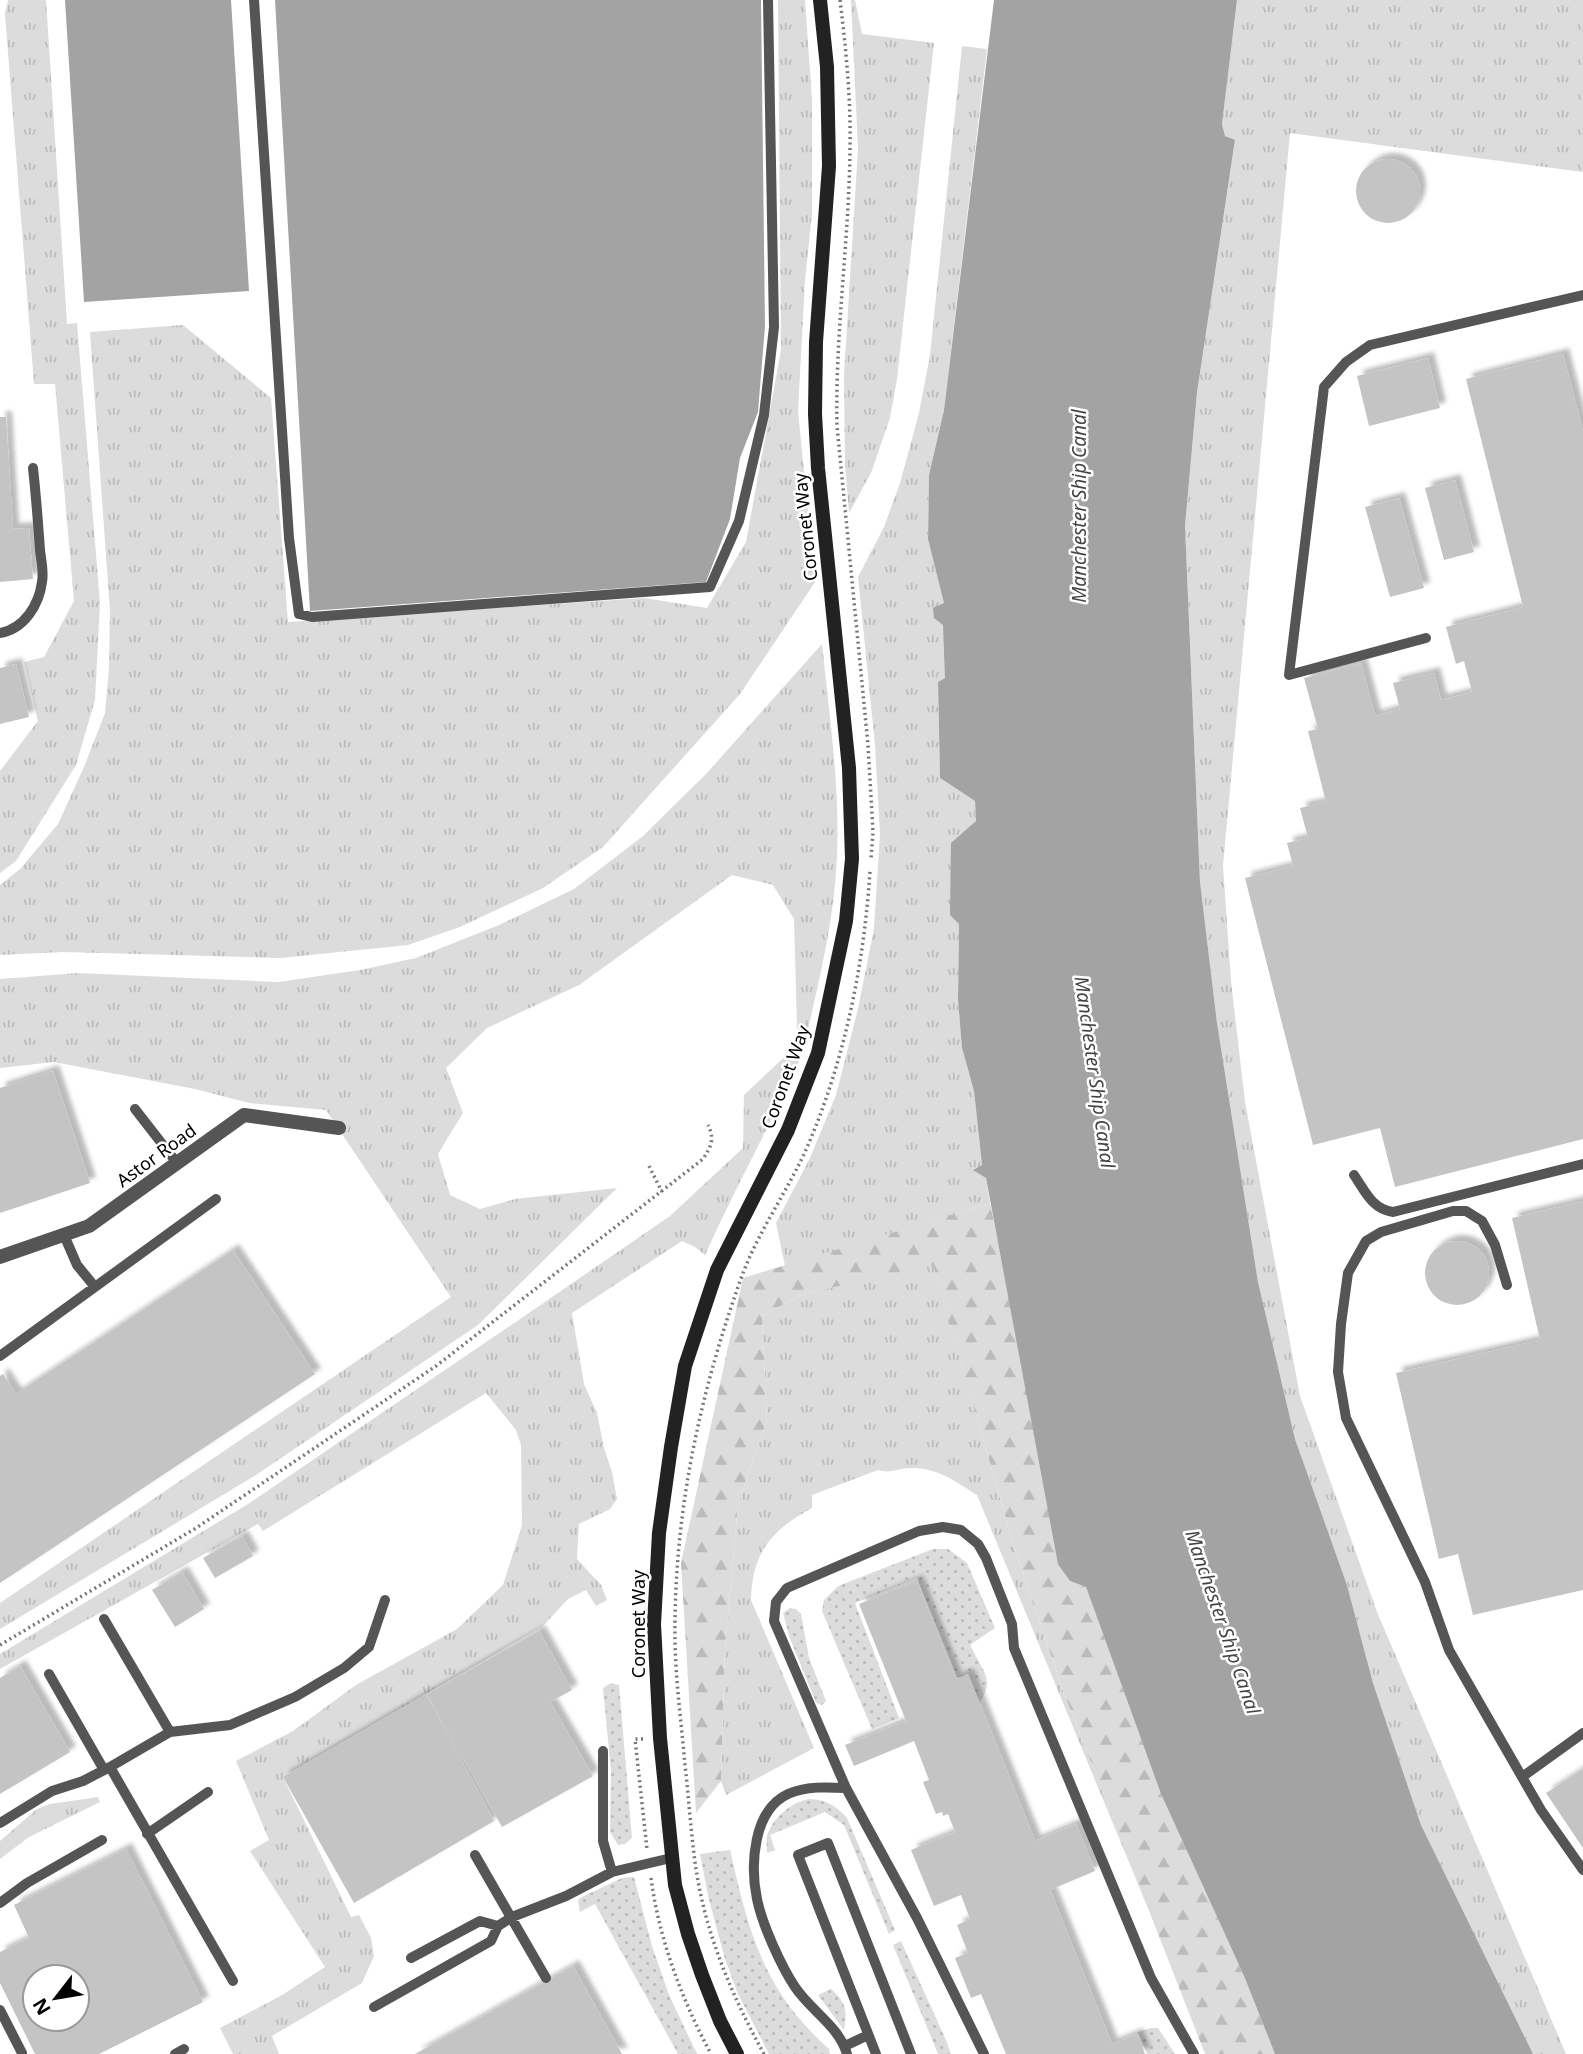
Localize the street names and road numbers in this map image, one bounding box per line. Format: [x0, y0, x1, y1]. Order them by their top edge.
street label: Coronet Way [787, 471, 823, 582]
street label: Coronet Way [755, 1021, 815, 1132]
street label: Astor Road [111, 1118, 201, 1192]
street label: Coronet Way [626, 1569, 650, 1678]

